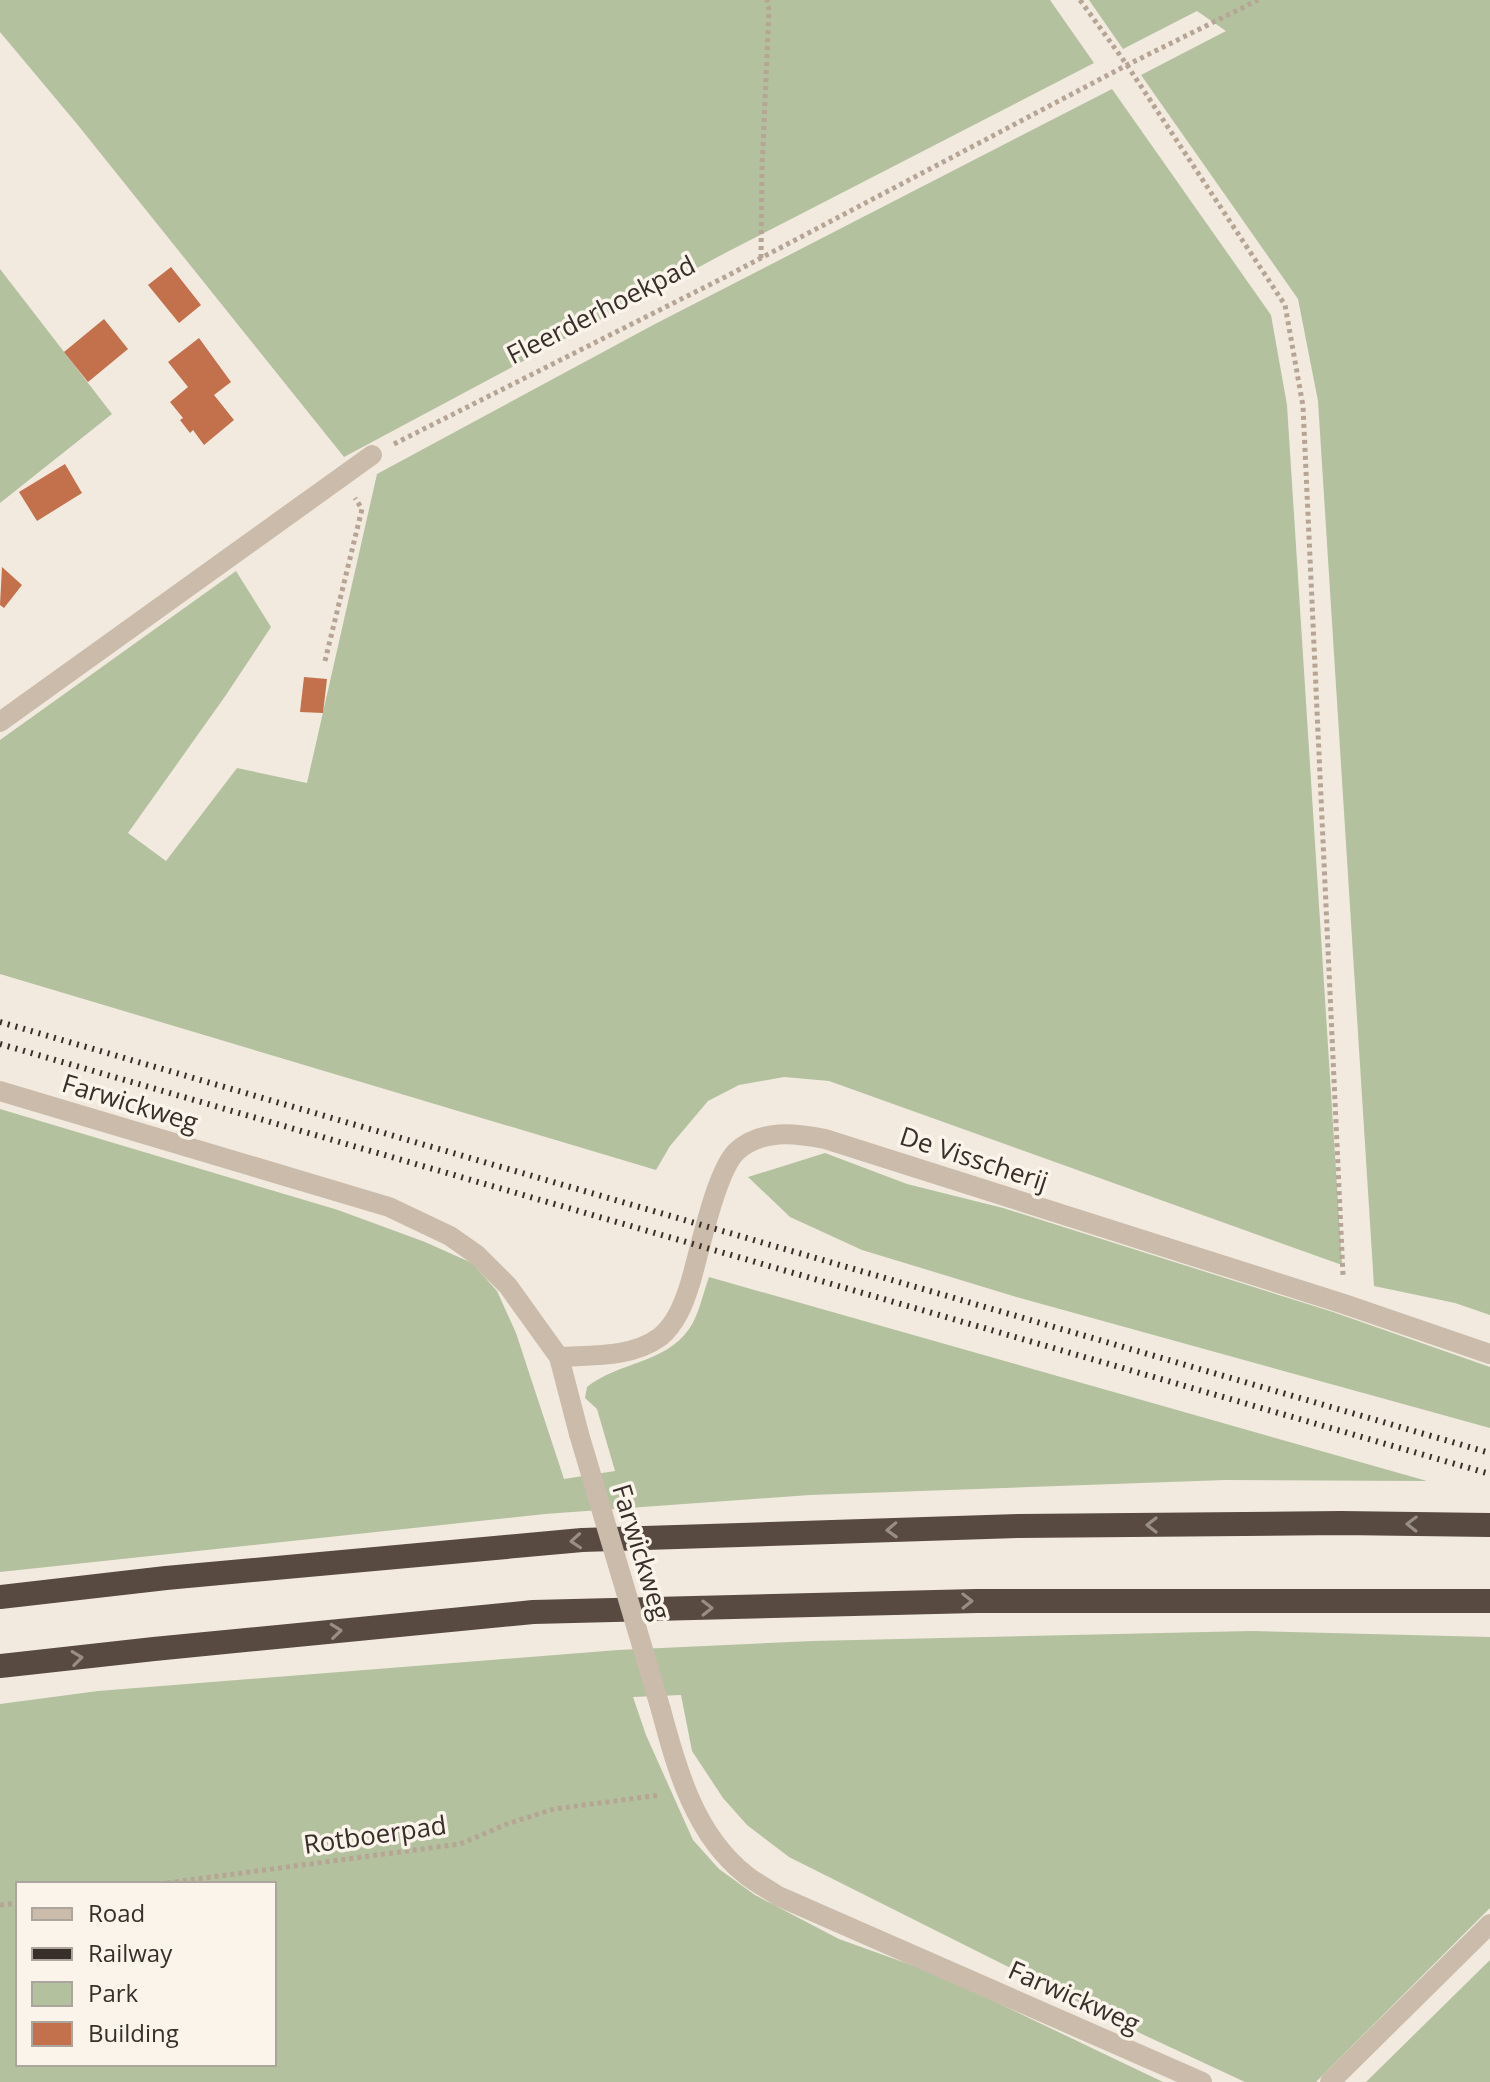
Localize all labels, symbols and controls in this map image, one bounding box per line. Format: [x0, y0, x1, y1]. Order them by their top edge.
street label: Fleerderhoekpad [500, 246, 701, 372]
street label: Farwickweg [58, 1064, 203, 1140]
street label: De Visscherij [896, 1117, 1053, 1199]
street label: Farwickweg [604, 1479, 680, 1624]
one-way arrow [1405, 1515, 1418, 1533]
one-way arrow [1145, 1516, 1158, 1534]
one-way arrow [885, 1521, 898, 1538]
one-way arrow [569, 1532, 582, 1549]
one-way arrow [961, 1593, 974, 1610]
one-way arrow [701, 1599, 714, 1616]
one-way arrow [330, 1623, 343, 1640]
one-way arrow [71, 1649, 84, 1666]
street label: Rotboerpad [301, 1806, 449, 1862]
legend [16, 1882, 276, 2066]
text: Road [88, 1896, 145, 1929]
text: Railway [88, 1936, 173, 1969]
street label: Farwickweg [1003, 1951, 1146, 2041]
text: Park [88, 1976, 139, 2009]
text: Building [88, 2016, 179, 2049]

